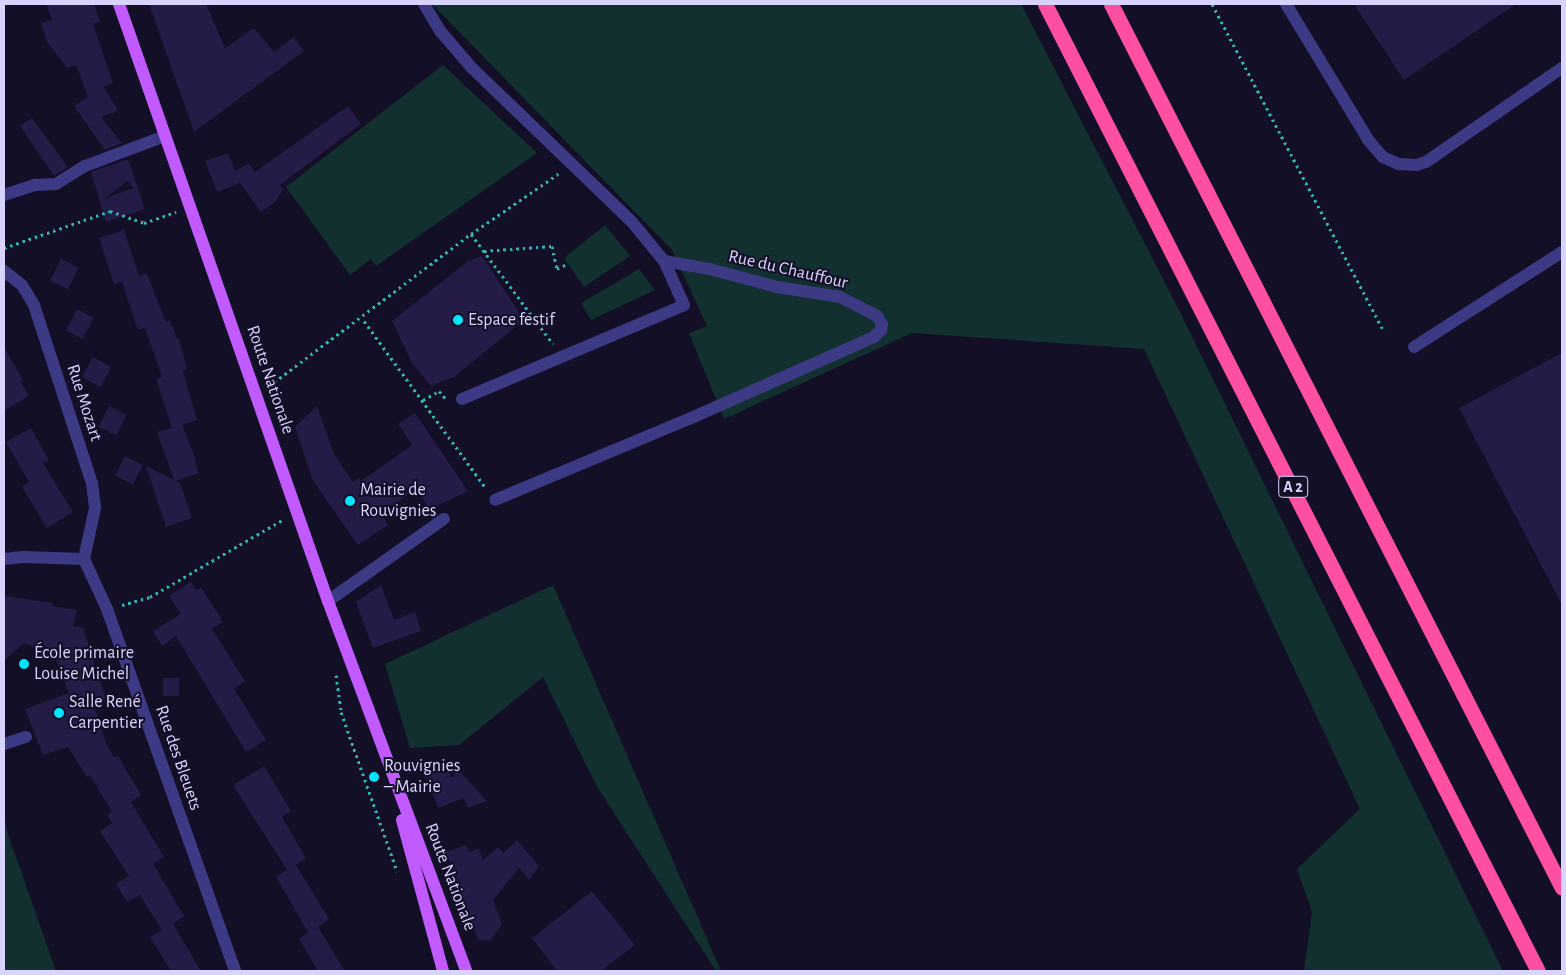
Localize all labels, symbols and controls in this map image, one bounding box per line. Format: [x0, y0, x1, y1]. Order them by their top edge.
street label: Rue du Chauffour [726, 246, 850, 294]
place label: Espace festif [468, 309, 555, 331]
marker: Espace festif [452, 314, 464, 326]
street label: Route Nationale [241, 323, 299, 437]
street label: Rue Mozart [61, 362, 107, 444]
road number: A 2 [1278, 474, 1308, 501]
place label: Mairie de Rouvignies [360, 480, 436, 522]
marker: Mairie de Rouvignies [344, 495, 356, 507]
place label: École primaire Louise Michel [34, 643, 134, 686]
marker: École primaire Louise Michel [18, 658, 30, 670]
place label: Salle René Carpentier [69, 692, 143, 734]
street label: Rue des Bleuets [150, 703, 206, 813]
marker: Salle René Carpentier [53, 707, 65, 719]
place label: Rouvignies – Mairie [384, 756, 460, 799]
marker: Rouvignies – Mairie [368, 771, 380, 783]
street label: Route Nationale [420, 820, 480, 934]

